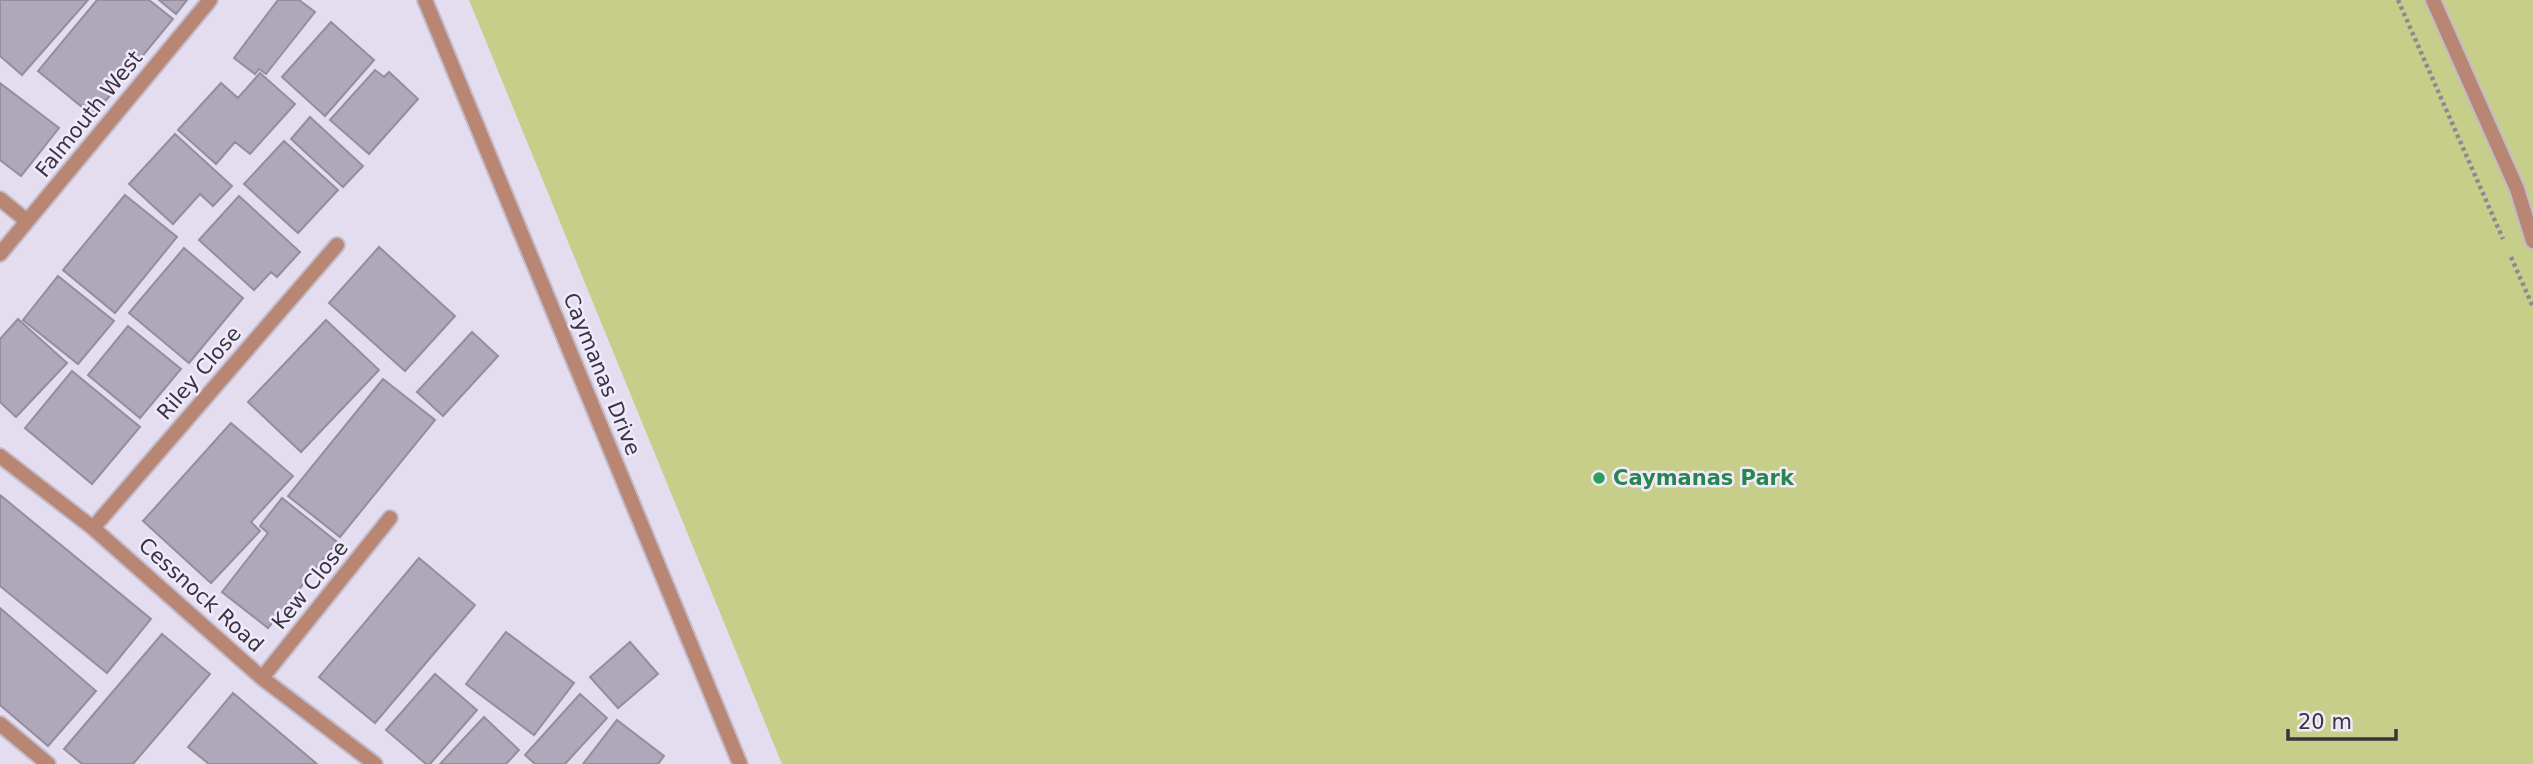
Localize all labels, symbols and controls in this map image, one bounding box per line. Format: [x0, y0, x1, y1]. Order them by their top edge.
street label: Falmouth West [31, 46, 147, 182]
street label: Caymanas Drive [558, 289, 646, 459]
street label: Riley Close [152, 322, 246, 424]
place label: Caymanas Park [1613, 466, 1795, 490]
marker: Caymanas Park [1591, 470, 1607, 486]
street label: Cessnock Road [134, 533, 268, 657]
street label: Kew Close [267, 536, 353, 634]
scale bar [2288, 698, 2396, 742]
text: 20 m [2298, 710, 2352, 734]

